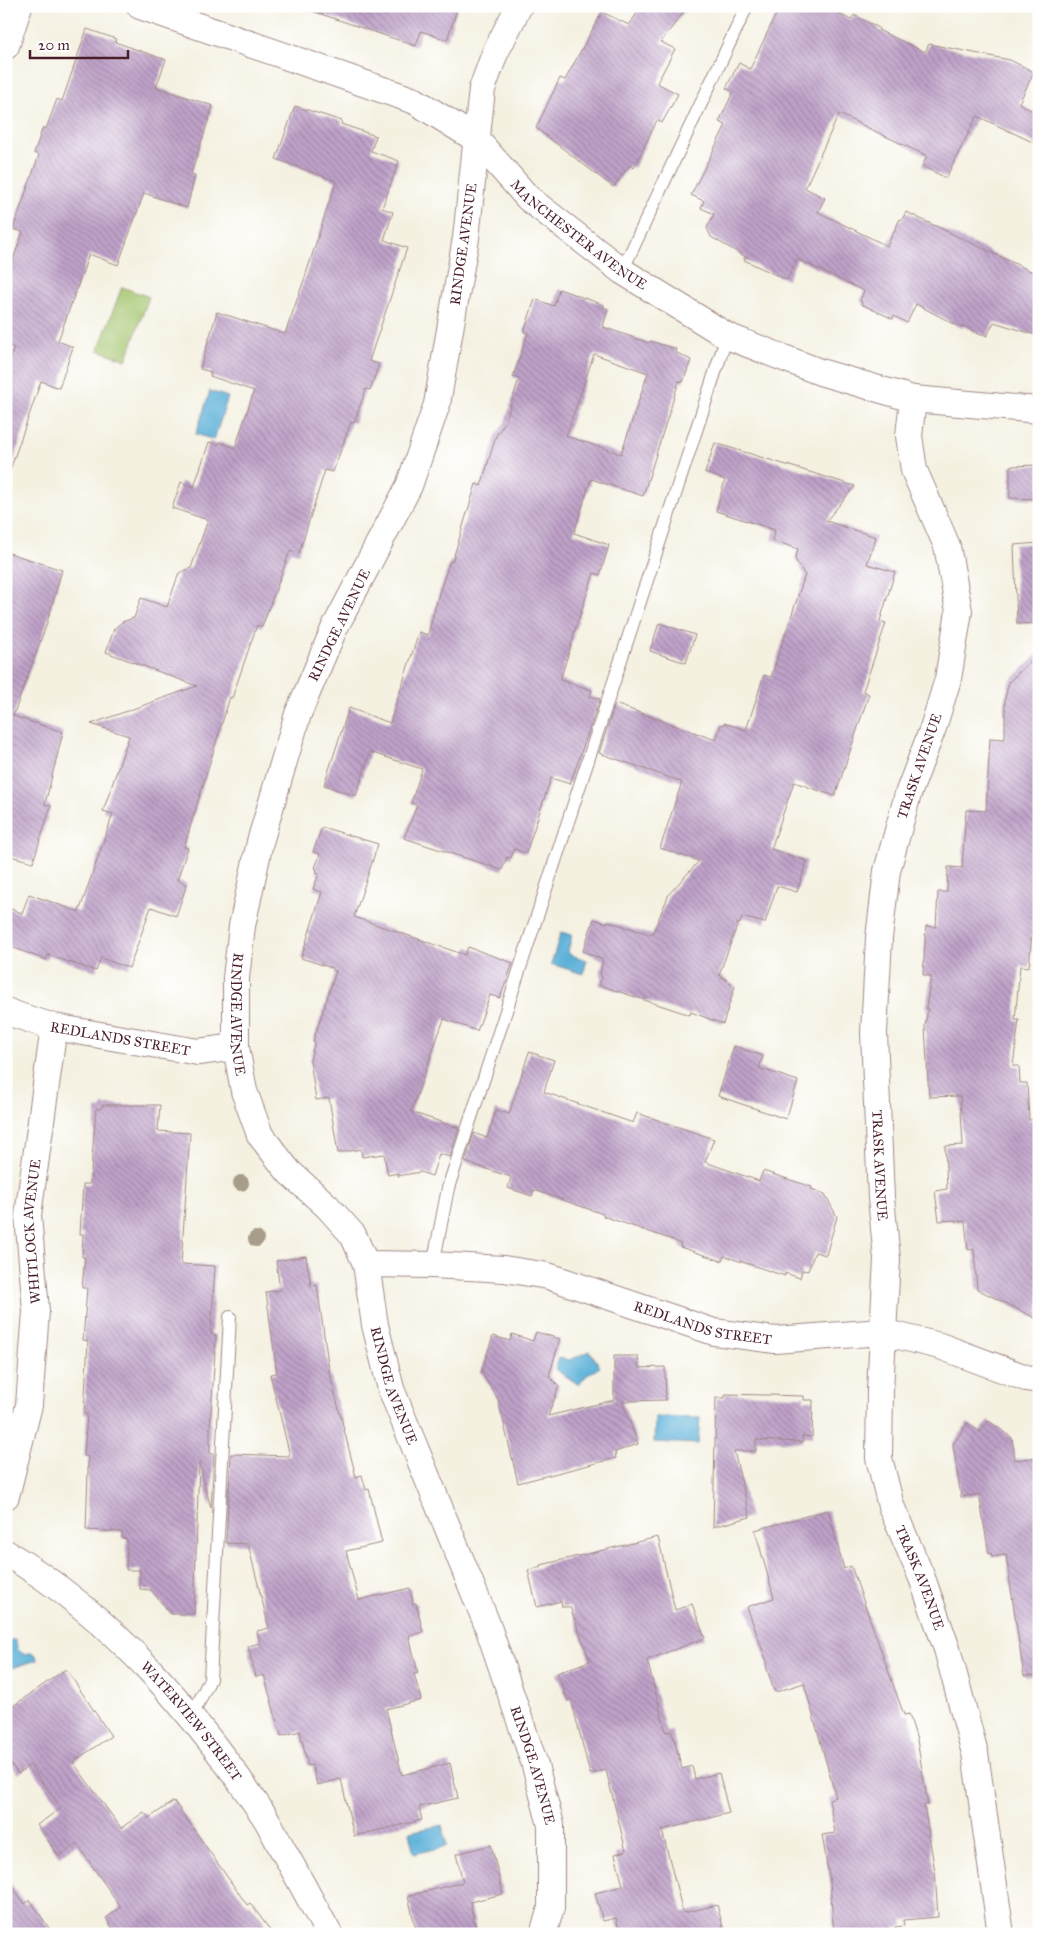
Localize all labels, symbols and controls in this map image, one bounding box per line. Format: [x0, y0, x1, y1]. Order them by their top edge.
scale bar [30, 28, 128, 60]
text: 20 m [38, 36, 70, 54]
street label: MANCHESTER AVENUE [507, 176, 650, 293]
street label: RINDGE AVENUE [447, 182, 480, 306]
street label: RINDGE AVENUE [305, 566, 374, 684]
street label: TRASK AVENUE [893, 711, 946, 821]
street label: RINDGE AVENUE [226, 952, 249, 1077]
street label: REDLANDS STREET [49, 1018, 192, 1060]
street label: TRASK AVENUE [868, 1109, 891, 1221]
street label: WHITLOCK AVENUE [20, 1158, 45, 1305]
street label: REDLANDS STREET [632, 1298, 773, 1349]
street label: RINDGE AVENUE [367, 1325, 421, 1447]
street label: TRASK AVENUE [891, 1523, 948, 1632]
street label: WATERVIEW STREET [137, 1658, 245, 1785]
street label: RINDGE AVENUE [507, 1704, 559, 1827]

